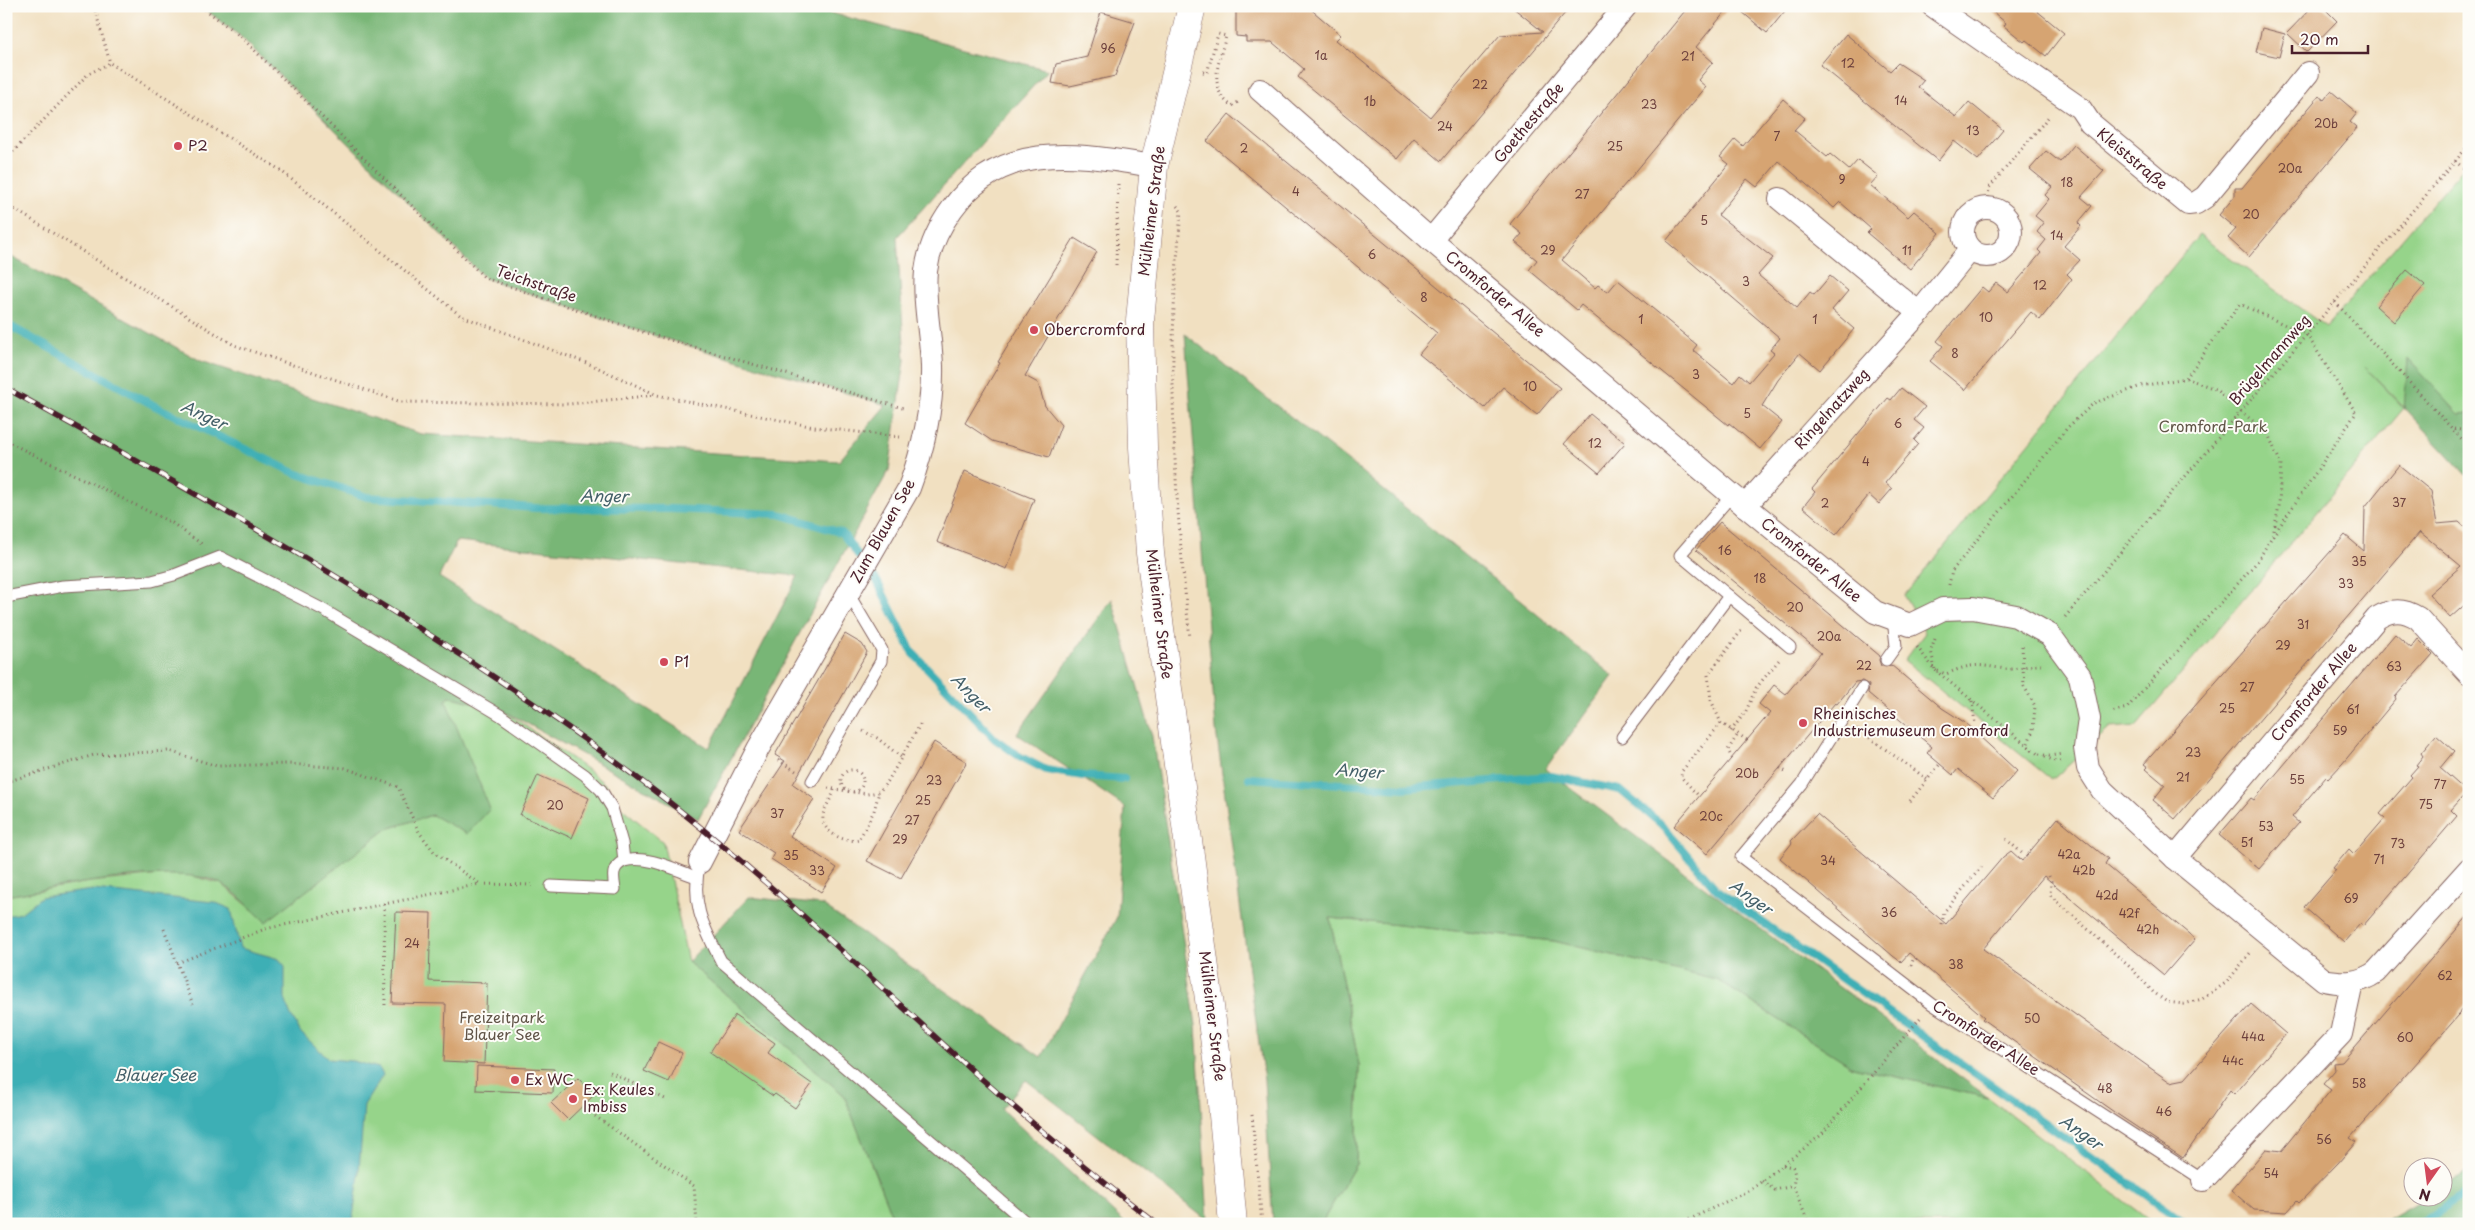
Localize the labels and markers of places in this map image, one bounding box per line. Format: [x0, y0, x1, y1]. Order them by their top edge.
place label: P2 [188, 133, 208, 156]
marker: P2 [172, 140, 184, 152]
place label: Obercromford [1044, 317, 1145, 340]
marker: Obercromford [1028, 324, 1040, 336]
place label: P1 [674, 649, 689, 672]
marker: P1 [658, 656, 670, 668]
place label: Rheinisches Industriemuseum Cromford [1813, 701, 2009, 741]
marker: Rheinisches Industriemuseum Cromford [1797, 717, 1809, 729]
place label: Ex WC [525, 1067, 574, 1090]
marker: Ex WC [509, 1074, 521, 1086]
place label: Ex: Keules Imbiss [583, 1077, 654, 1117]
marker: Ex: Keules Imbiss [567, 1093, 579, 1105]

